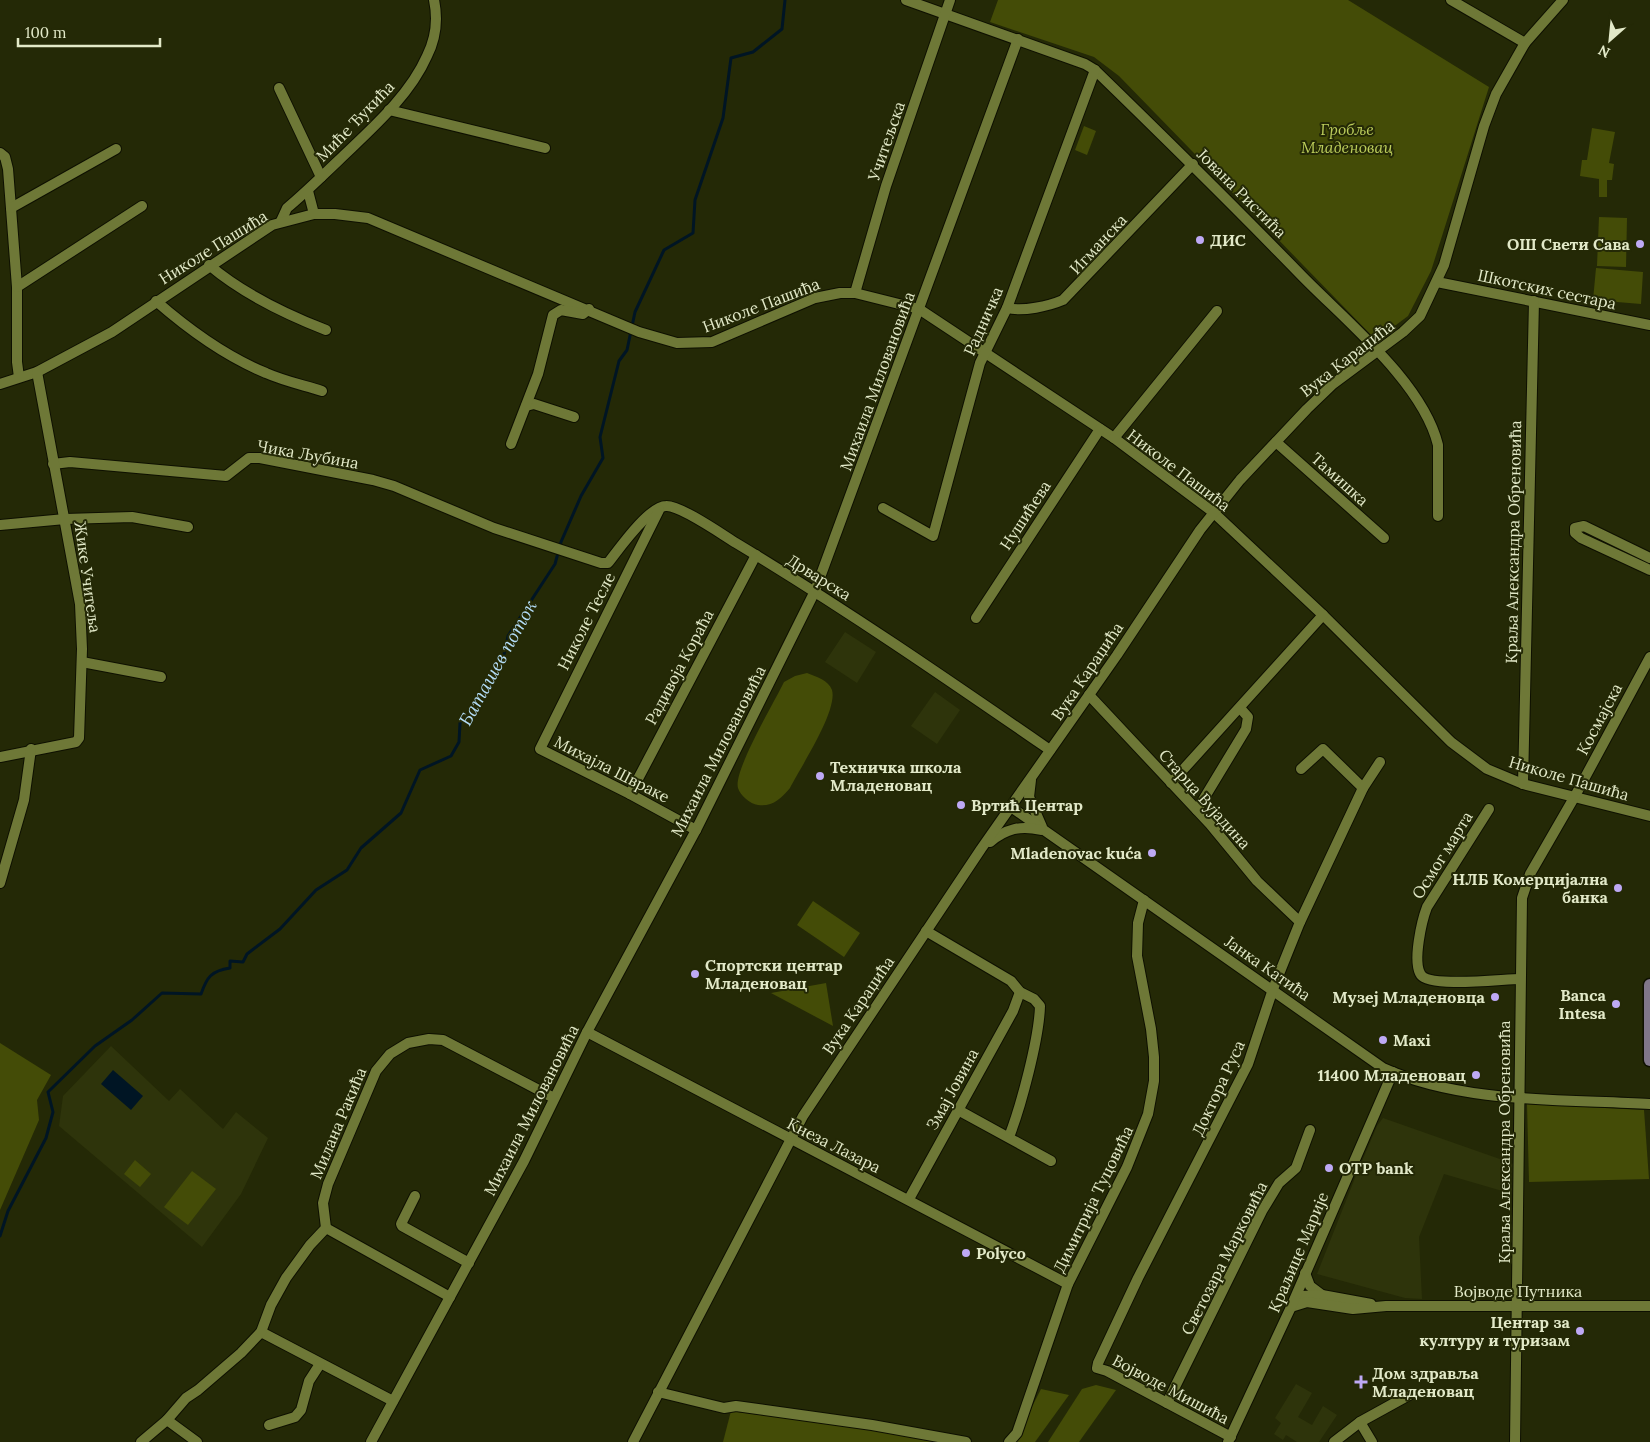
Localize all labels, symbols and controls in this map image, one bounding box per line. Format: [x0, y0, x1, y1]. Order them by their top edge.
scale bar [18, 15, 160, 47]
north arrow [1585, 15, 1635, 65]
text: 100 m [25, 23, 66, 42]
text: N [1595, 41, 1613, 62]
street label: Миће Ђукића [312, 77, 398, 165]
street label: Учитељска [863, 99, 909, 184]
park label: Гробље Младеновац [1301, 119, 1393, 157]
street label: Јована Ристића [1192, 143, 1291, 242]
street label: Николе Пашића [155, 206, 271, 288]
street label: Игманска [1065, 210, 1131, 278]
place label: ДИС [1210, 230, 1246, 250]
marker: ДИС [1194, 234, 1206, 246]
place label: ОШ Свети Сава [1507, 234, 1631, 254]
marker: ОШ Свети Сава [1634, 238, 1646, 250]
street label: Шкотских сестара [1476, 265, 1618, 313]
street label: Николе Пашића [700, 273, 822, 337]
street label: Радничка [959, 284, 1007, 358]
street label: Михаила Миловановића [835, 289, 919, 473]
street label: Вука Караџића [1296, 315, 1398, 401]
street label: Краља Александра Обреновића [1501, 420, 1525, 664]
street label: Николе Пашића [1123, 425, 1235, 515]
street label: Чика Љубина [256, 435, 360, 473]
street label: Тамишка [1307, 448, 1373, 510]
street label: Нушићева [995, 476, 1055, 554]
street label: Жике Учитеља [70, 520, 106, 634]
street label: Дрварска [783, 549, 855, 605]
street label: Николе Тесле [553, 568, 619, 673]
water label: Баташев поток [454, 596, 542, 730]
street label: Радивоја Кораћа [640, 606, 718, 728]
street label: Вука Караџића [1047, 618, 1127, 724]
street label: Михаила Миловановића [666, 662, 770, 840]
street label: Космајска [1572, 680, 1626, 758]
street label: Михајла Швраке [551, 731, 673, 807]
street label: Старца Вујадина [1155, 745, 1255, 853]
street label: Николе Пашића [1507, 751, 1631, 805]
place label: Техничка школа Младеновац [830, 757, 962, 795]
marker: Техничка школа Младеновац [814, 770, 826, 782]
place label: Вртић Центар [971, 795, 1083, 815]
marker: Вртић Центар [955, 799, 967, 811]
street label: Осмог марта [1407, 808, 1477, 902]
place label: Mladenovac kuća [1010, 843, 1143, 863]
marker: Mladenovac kuća [1146, 847, 1158, 859]
place label: НЛБ Комерцијална банка [1452, 869, 1609, 907]
marker: НЛБ Комерцијална банка [1612, 882, 1624, 894]
street label: Јанка Катића [1221, 931, 1315, 1005]
street label: Вука Караџића [818, 952, 898, 1058]
place label: Спортски центар Младеновац [705, 955, 843, 993]
marker: Спортски центар Младеновац [689, 968, 701, 980]
place label: Banca Intesa [1559, 985, 1607, 1023]
place label: Музеј Младеновца [1332, 987, 1486, 1007]
marker: Музеј Младеновца [1489, 991, 1501, 1003]
marker: Banca Intesa [1610, 998, 1622, 1010]
street label: Краља Александра Обреновића [1494, 1020, 1514, 1264]
street label: Михаила Миловановића [479, 1021, 583, 1199]
place label: Maxi [1393, 1030, 1431, 1050]
marker: Maxi [1377, 1034, 1389, 1046]
street label: Доктора Руса [1187, 1037, 1249, 1139]
street label: Змај Јовина [921, 1045, 983, 1133]
street label: Милана Ракића [305, 1064, 371, 1182]
place label: 11400 Младеновац [1317, 1065, 1466, 1085]
marker: 11400 Младеновац [1470, 1069, 1482, 1081]
street label: Кнеза Лазара [784, 1113, 884, 1177]
street label: Димитрија Туцовића [1049, 1122, 1137, 1276]
place label: OTP bank [1339, 1158, 1414, 1178]
marker: OTP bank [1323, 1162, 1335, 1174]
street label: Светозара Марковића [1177, 1178, 1271, 1338]
street label: Краљице Марије [1264, 1188, 1333, 1315]
place label: Polyco [976, 1243, 1026, 1263]
marker: Polyco [960, 1247, 972, 1259]
street label: Војводе Путника [1454, 1281, 1582, 1301]
place label: Центар за културу и туризам [1420, 1312, 1571, 1350]
marker: Центар за културу и туризам [1574, 1325, 1586, 1337]
street label: Војводе Мишића [1109, 1350, 1233, 1428]
place label: Дом здравља Младеновац [1372, 1363, 1479, 1401]
marker: Дом здравља Младеновац [1354, 1375, 1368, 1389]

